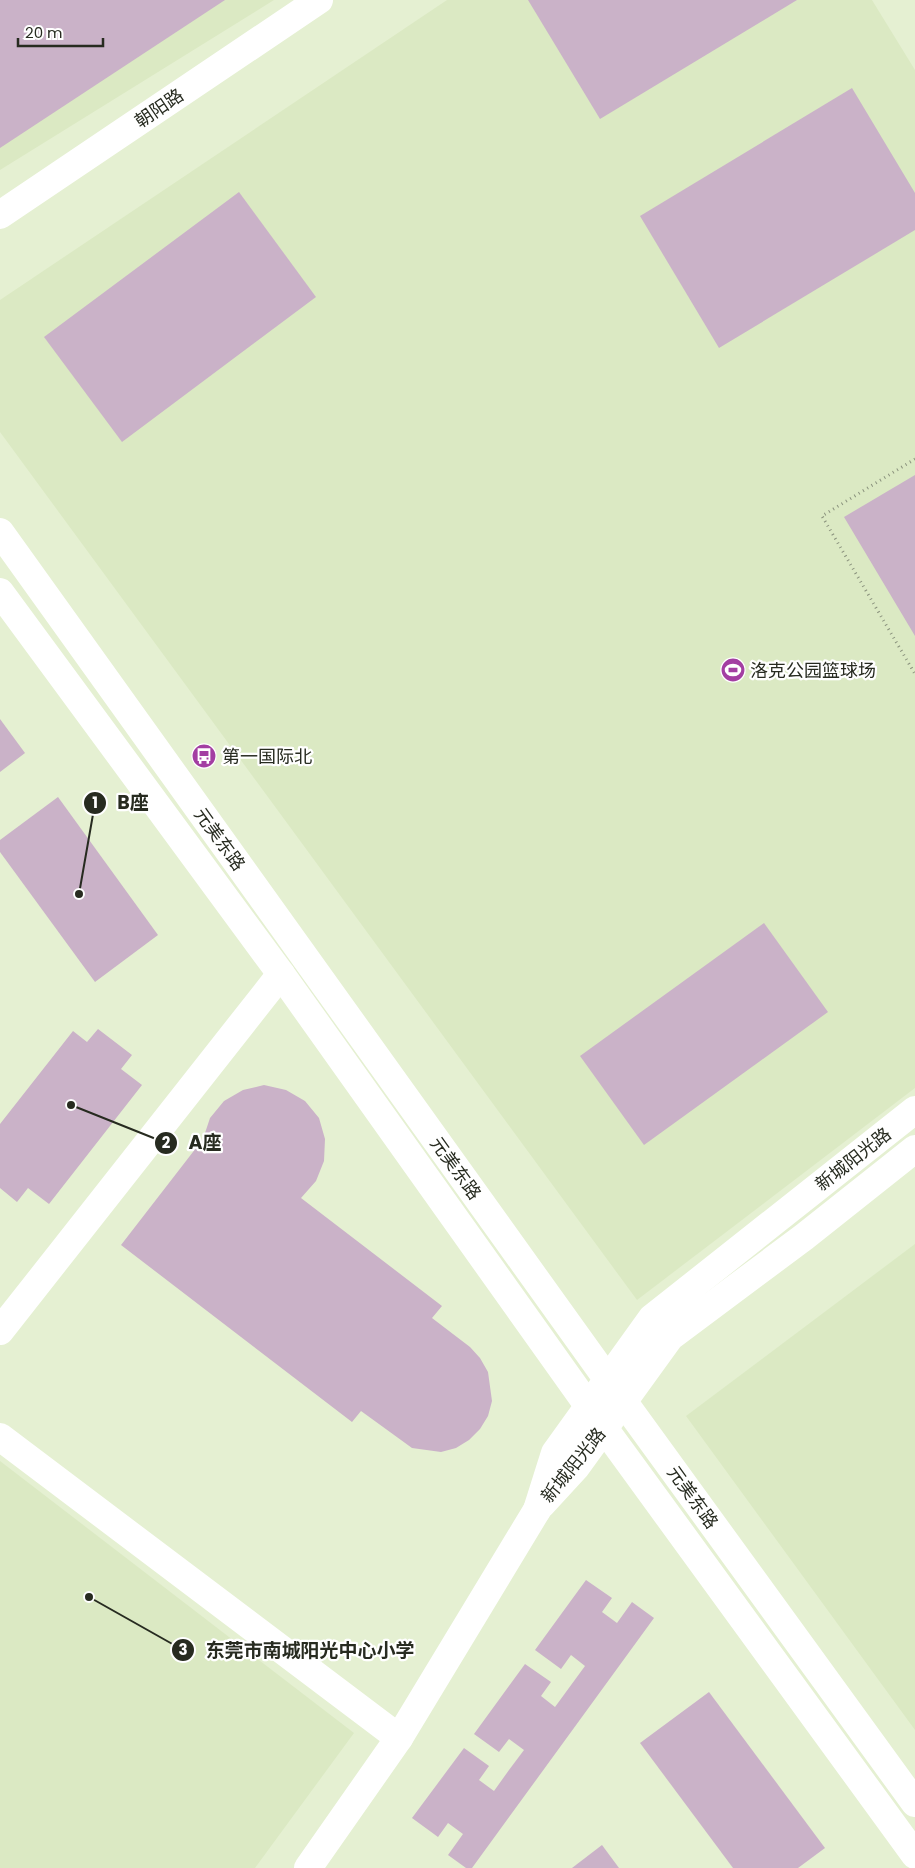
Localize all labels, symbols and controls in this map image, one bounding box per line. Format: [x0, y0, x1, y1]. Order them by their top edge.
scale bar [18, 15, 102, 47]
text: 20 m [25, 22, 63, 43]
street label: 朝阳路 [130, 83, 188, 133]
sports icon: 洛克公园篮球场 [720, 657, 746, 683]
place label: 洛克公园篮球场 [750, 658, 876, 683]
bus stop icon: 第一国际北 [191, 743, 217, 769]
place label: 第一国际北 [222, 744, 312, 769]
callout: B座 [82, 786, 159, 820]
text: B座 [117, 789, 149, 816]
text: 1 [92, 792, 98, 813]
street label: 元美东路 [189, 803, 251, 875]
street label: 新城阳光路 [810, 1121, 896, 1197]
callout: A座 [154, 1126, 232, 1160]
text: A座 [188, 1129, 222, 1156]
text: 2 [162, 1132, 171, 1153]
street label: 元美东路 [425, 1132, 487, 1204]
street label: 新城阳光路 [535, 1422, 611, 1508]
street label: 元美东路 [662, 1461, 724, 1533]
callout: 东莞市南城阳光中心小学 [170, 1633, 424, 1667]
text: 东莞市南城阳光中心小学 [205, 1637, 415, 1664]
text: 3 [178, 1639, 188, 1660]

